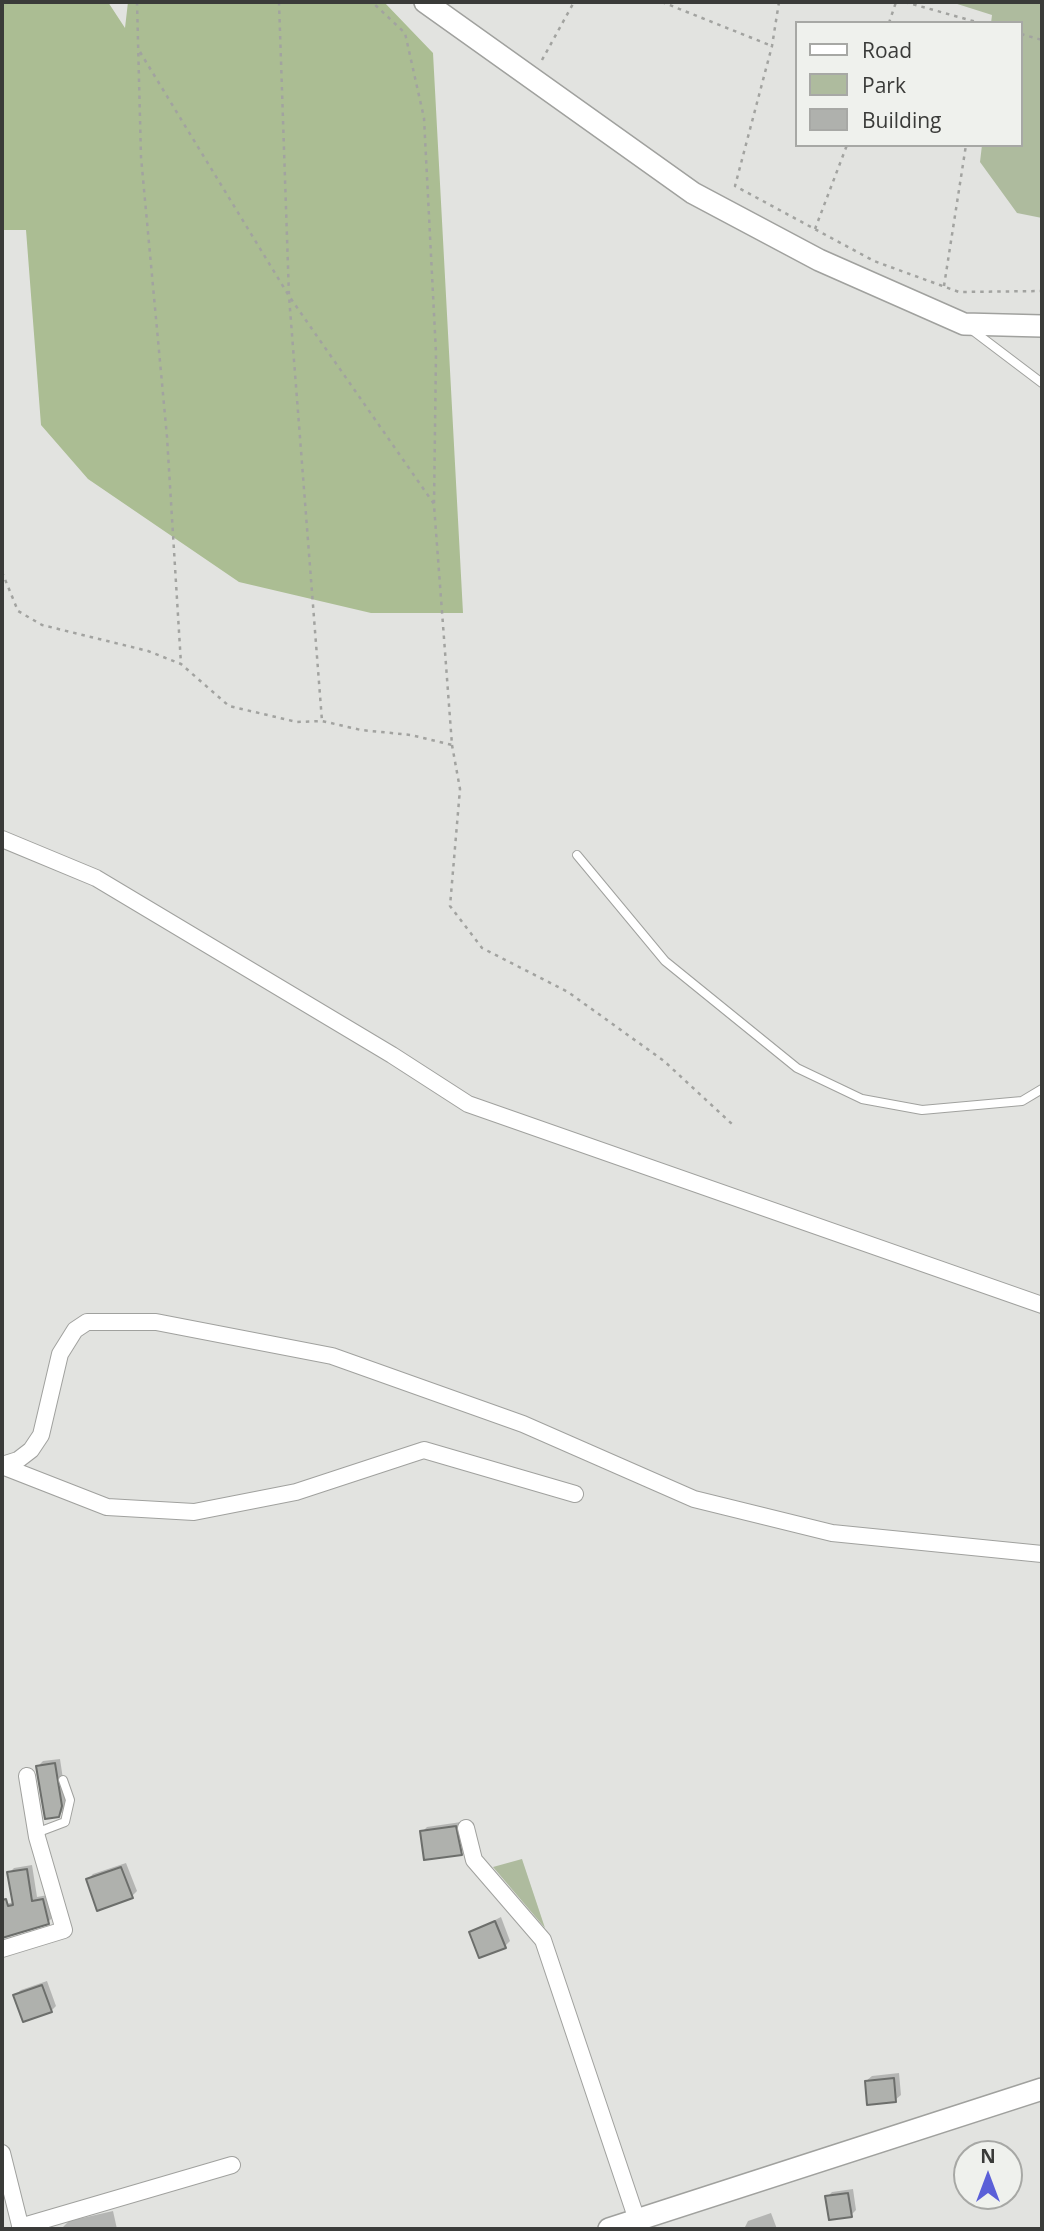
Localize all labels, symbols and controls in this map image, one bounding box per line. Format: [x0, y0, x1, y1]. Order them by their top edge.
legend [796, 21, 1023, 147]
text: Road [862, 36, 912, 64]
text: Park [862, 71, 906, 99]
text: Building [862, 106, 941, 134]
north arrow [953, 2140, 1023, 2210]
text: N [980, 2143, 996, 2169]

